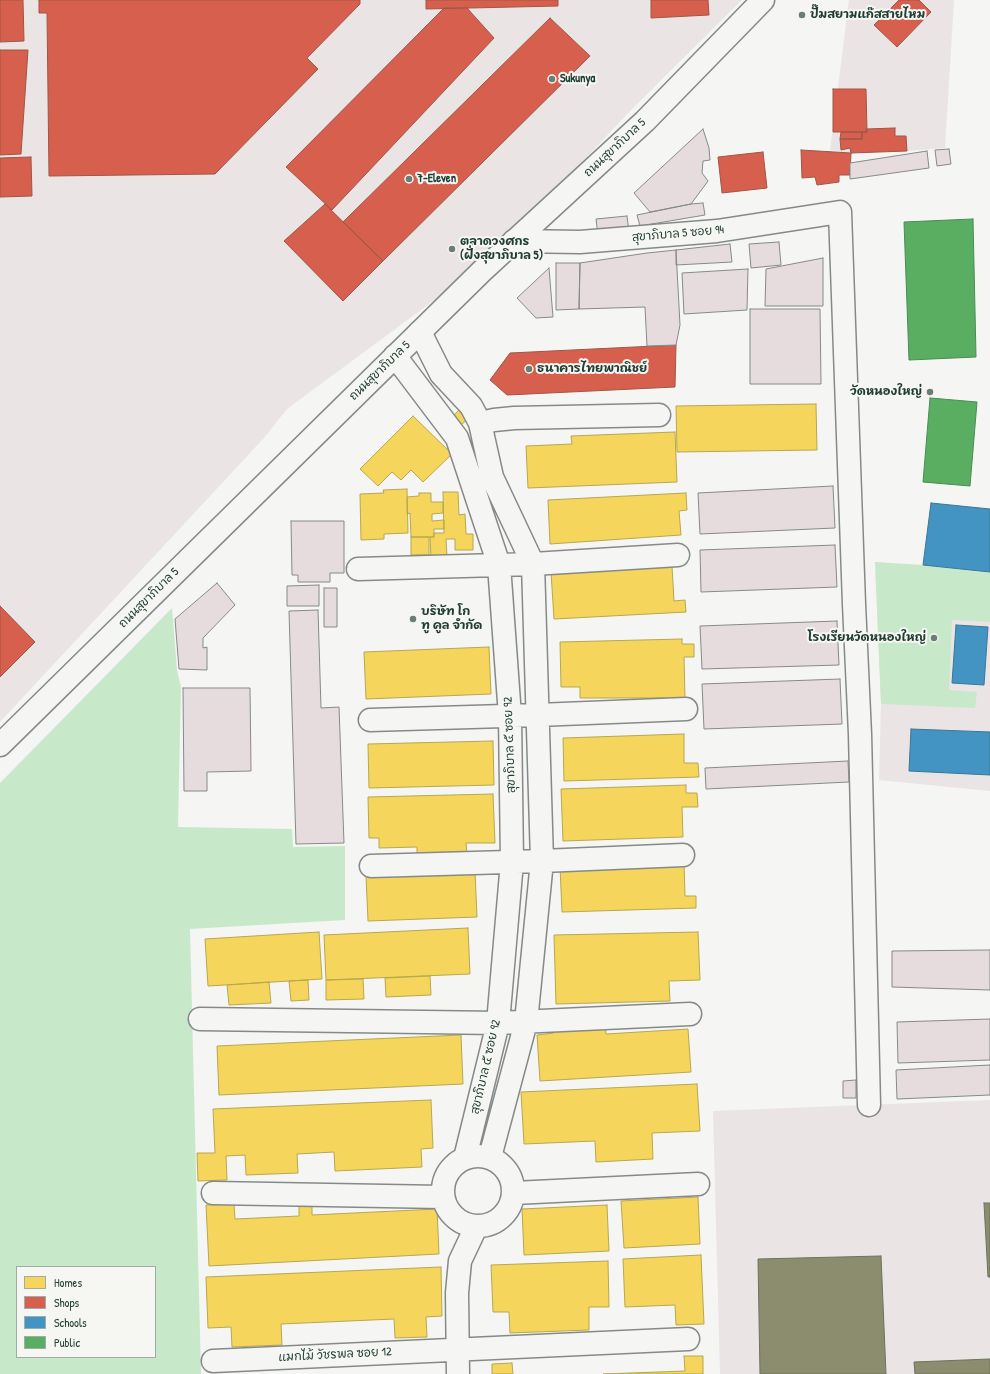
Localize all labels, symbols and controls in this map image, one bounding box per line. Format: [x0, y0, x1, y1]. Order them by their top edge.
place label: ปั๊มสยามแก๊สสายไหม [810, 8, 925, 22]
marker: ปั๊มสยามแก๊สสายไหม [797, 10, 807, 20]
place label: Sukunya [560, 72, 595, 86]
marker: Sukunya [547, 74, 557, 84]
street label: ถนนสุขาภิบาล 5 [581, 116, 649, 180]
place label: 7-Eleven [417, 172, 456, 186]
marker: 7-Eleven [404, 174, 414, 184]
street label: สุขาภิบาล 5 ซอย 94 [631, 223, 725, 245]
place label: ตลาดวงศกร (ฝั่งสุขาภิบาล 5) [460, 235, 543, 263]
marker: ตลาดวงศกร (ฝั่งสุขาภิบาล 5) [447, 244, 457, 254]
street label: ถนนสุขาภิบาล 5 [347, 338, 413, 404]
place label: ธนาคารไทยพาณิชย์ [537, 362, 647, 376]
marker: ธนาคารไทยพาณิชย์ [524, 364, 534, 374]
place label: วัดหนองใหญ่ [850, 385, 922, 399]
marker: วัดหนองใหญ่ [925, 387, 935, 397]
street label: ถนนสุขาภิบาล 5 [116, 565, 182, 631]
place label: บริษัท โก ทู คูล จำกัด [421, 605, 482, 633]
marker: บริษัท โก ทู คูล จำกัด [408, 614, 418, 624]
place label: โรงเรียนวัดหนองใหญ่ [808, 631, 926, 645]
marker: โรงเรียนวัดหนองใหญ่ [929, 633, 939, 643]
street label: สุขาภิบาล ๕ ซอย 92 [501, 697, 519, 793]
street label: สุขาภิบาล ๕ ซอย 92 [468, 1018, 504, 1116]
legend [16, 1266, 156, 1358]
text: Homes [54, 1274, 82, 1291]
text: Shops [54, 1294, 79, 1311]
text: Schools [54, 1314, 87, 1331]
text: Public [54, 1334, 80, 1351]
street label: แมกไม้ วัชรพล ซอย 12 [278, 1345, 392, 1365]

